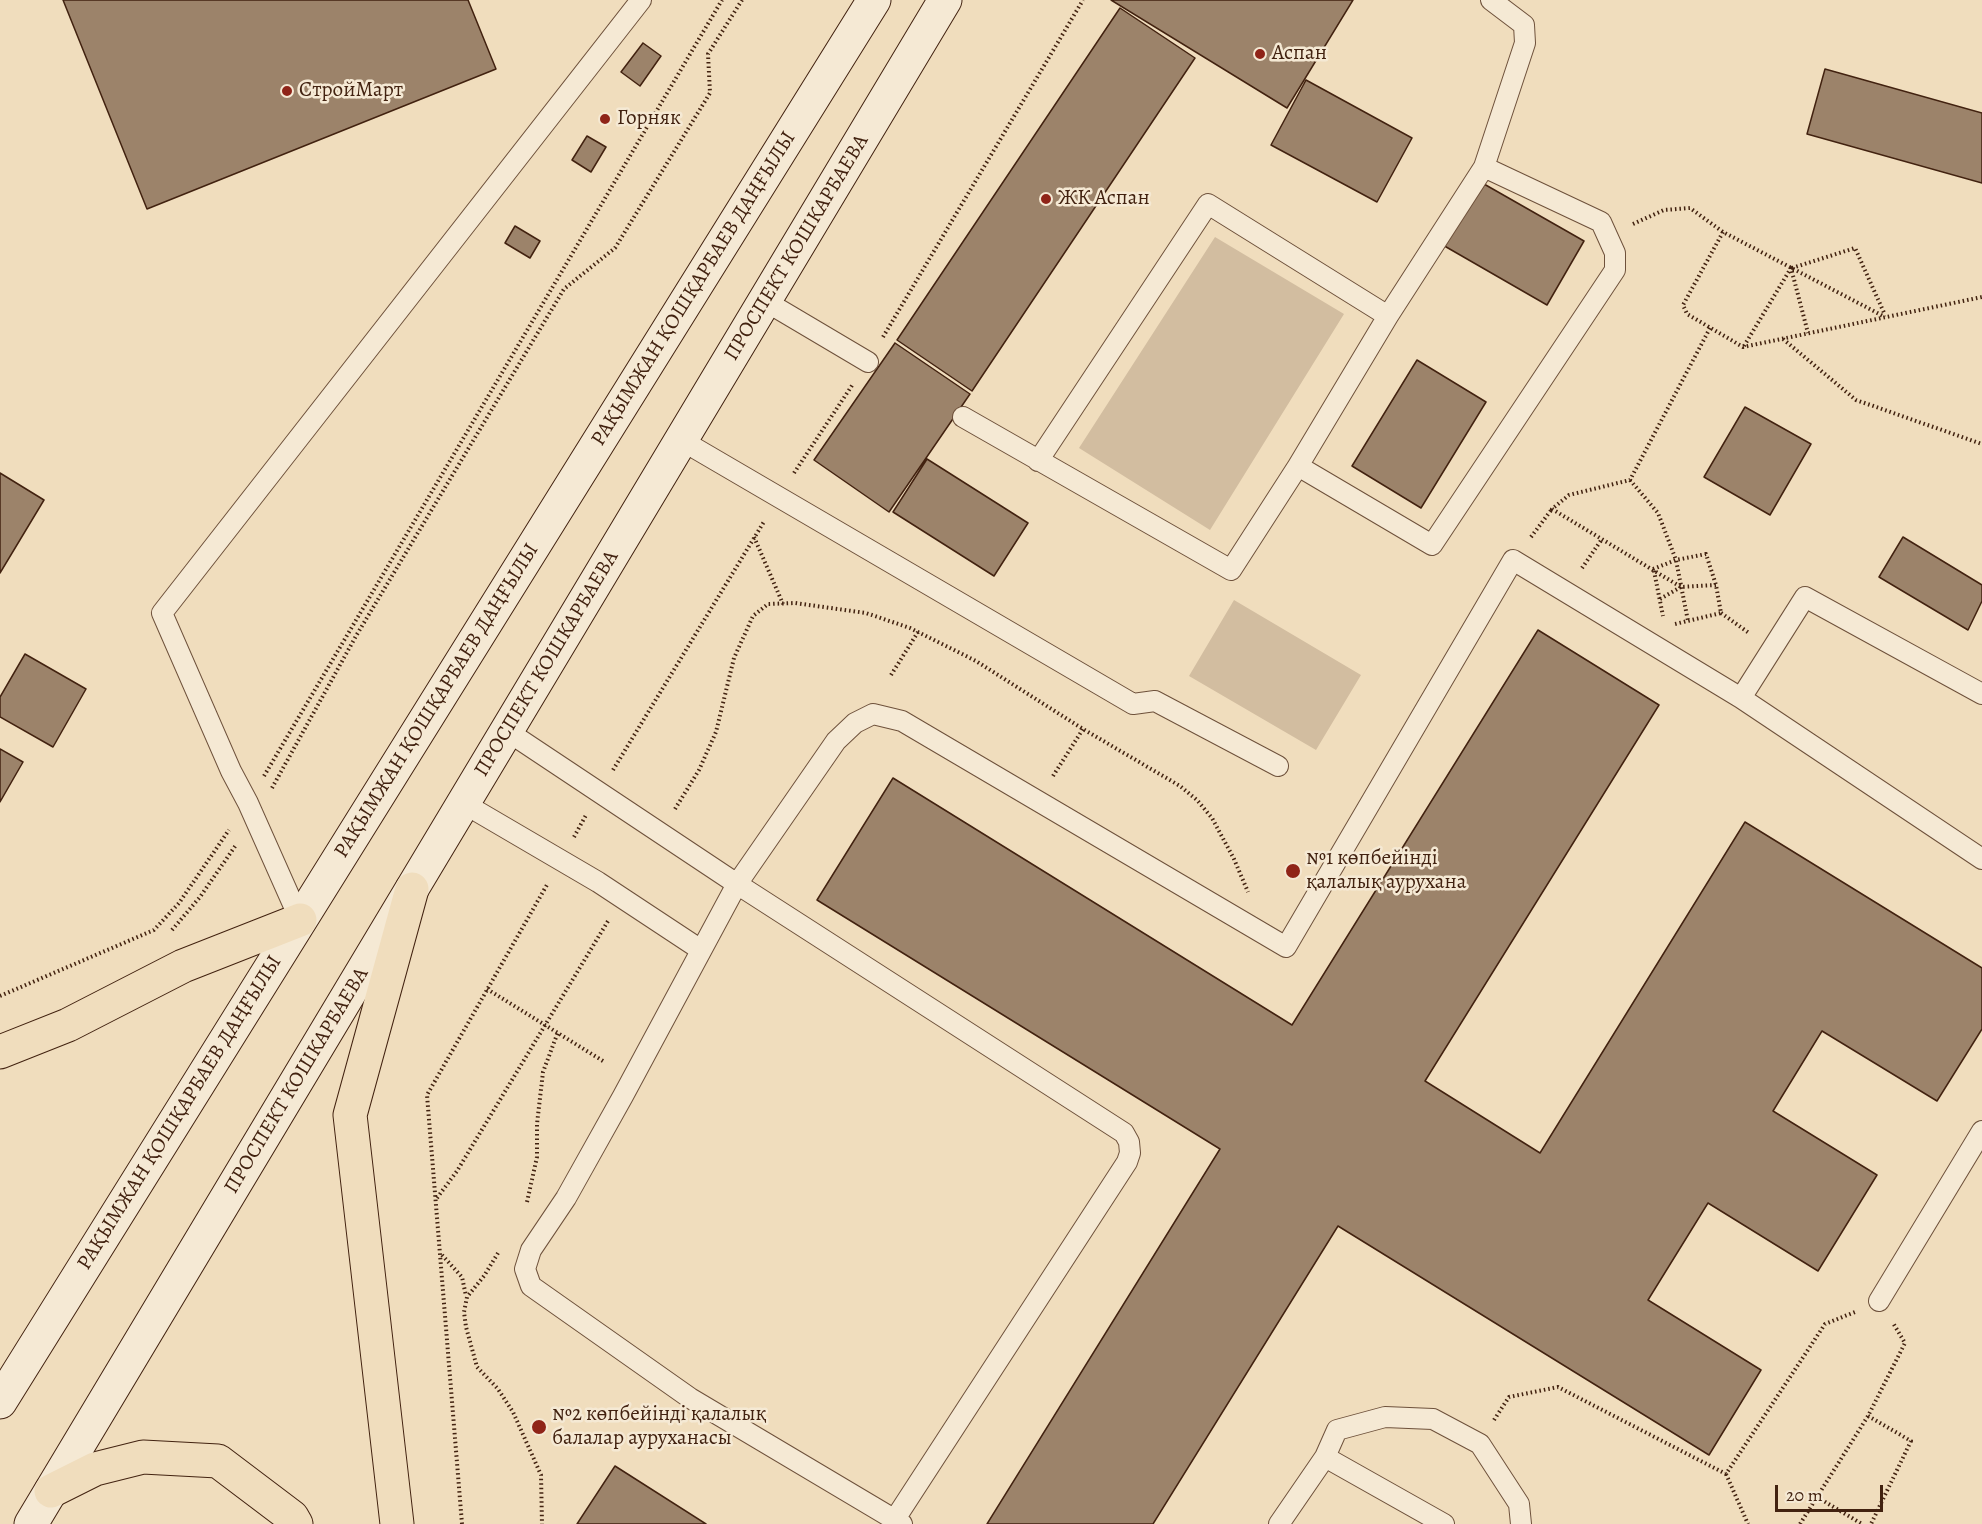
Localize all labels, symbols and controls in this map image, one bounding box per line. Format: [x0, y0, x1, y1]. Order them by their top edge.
place label: Аспан [1272, 41, 1327, 67]
marker: Аспан [1253, 47, 1267, 61]
place label: СтройМарт [299, 78, 403, 104]
marker: СтройМарт [280, 84, 294, 98]
place label: Горняк [617, 106, 681, 132]
marker: Горняк [598, 112, 612, 126]
street label: РАҚЫМЖАН ҚОШҚАРБАЕВ ДАҢҒЫЛЫ [586, 127, 802, 451]
street label: ПРОСПЕКТ КОШКАРБАЕВА [719, 130, 875, 366]
place label: ЖК Аспан [1058, 186, 1150, 212]
marker: ЖК Аспан [1039, 192, 1053, 206]
street label: РАҚЫМЖАН ҚОШҚАРБАЕВ ДАҢҒЫЛЫ [329, 539, 545, 863]
street label: ПРОСПЕКТ КОШКАРБАЕВА [469, 546, 625, 782]
place label: №1 көпбейінді қалалық аурухана [1306, 846, 1466, 896]
marker: №1 көпбейінді қалалық аурухана [1284, 862, 1302, 880]
street label: РАҚЫМЖАН ҚОШҚАРБАЕВ ДАҢҒЫЛЫ [72, 951, 288, 1275]
street label: ПРОСПЕКТ КОШКАРБАЕВА [219, 963, 375, 1199]
place label: №2 көпбейінді қалалық балалар ауруханасы [552, 1402, 766, 1452]
marker: №2 көпбейінді қалалық балалар ауруханасы [530, 1418, 548, 1436]
scale bar [1778, 1473, 1886, 1511]
text: 20 m [1786, 1483, 1823, 1507]

